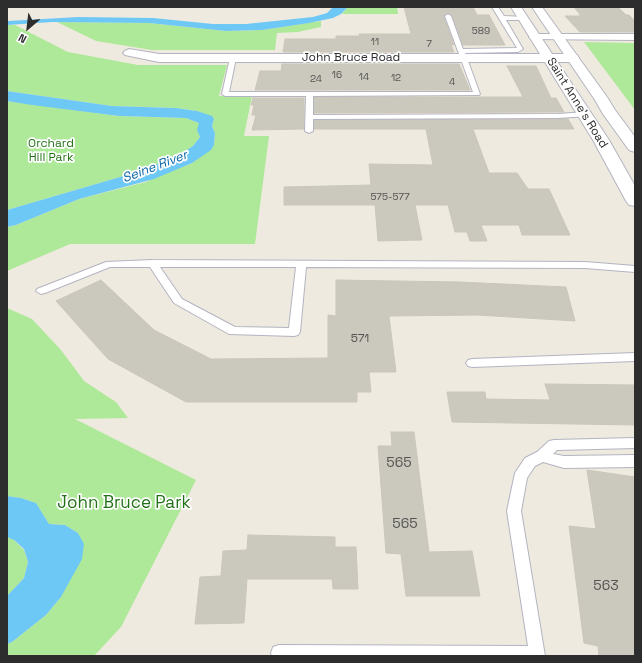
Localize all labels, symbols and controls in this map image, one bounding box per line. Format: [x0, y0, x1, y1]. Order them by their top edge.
north arrow [8, 8, 48, 48]
house number: 589 [472, 25, 490, 37]
text: N [16, 31, 29, 47]
house number: 11 [371, 36, 379, 48]
house number: 7 [426, 38, 432, 50]
street label: John Bruce Road [302, 51, 400, 65]
street label: Saint Anne's Road [543, 55, 611, 151]
house number: 16 [332, 69, 342, 81]
house number: 14 [359, 71, 369, 83]
house number: 12 [391, 72, 401, 84]
house number: 24 [310, 73, 322, 85]
house number: 4 [449, 76, 455, 88]
park label: Orchard Hill Park [28, 137, 74, 165]
water label: Seine River [120, 147, 190, 187]
house number: 575-577 [370, 191, 410, 203]
house number: 571 [351, 332, 369, 346]
house number: 565 [386, 455, 412, 471]
park label: John Bruce Park [57, 493, 191, 513]
house number: 565 [392, 516, 418, 532]
house number: 563 [593, 578, 619, 594]

